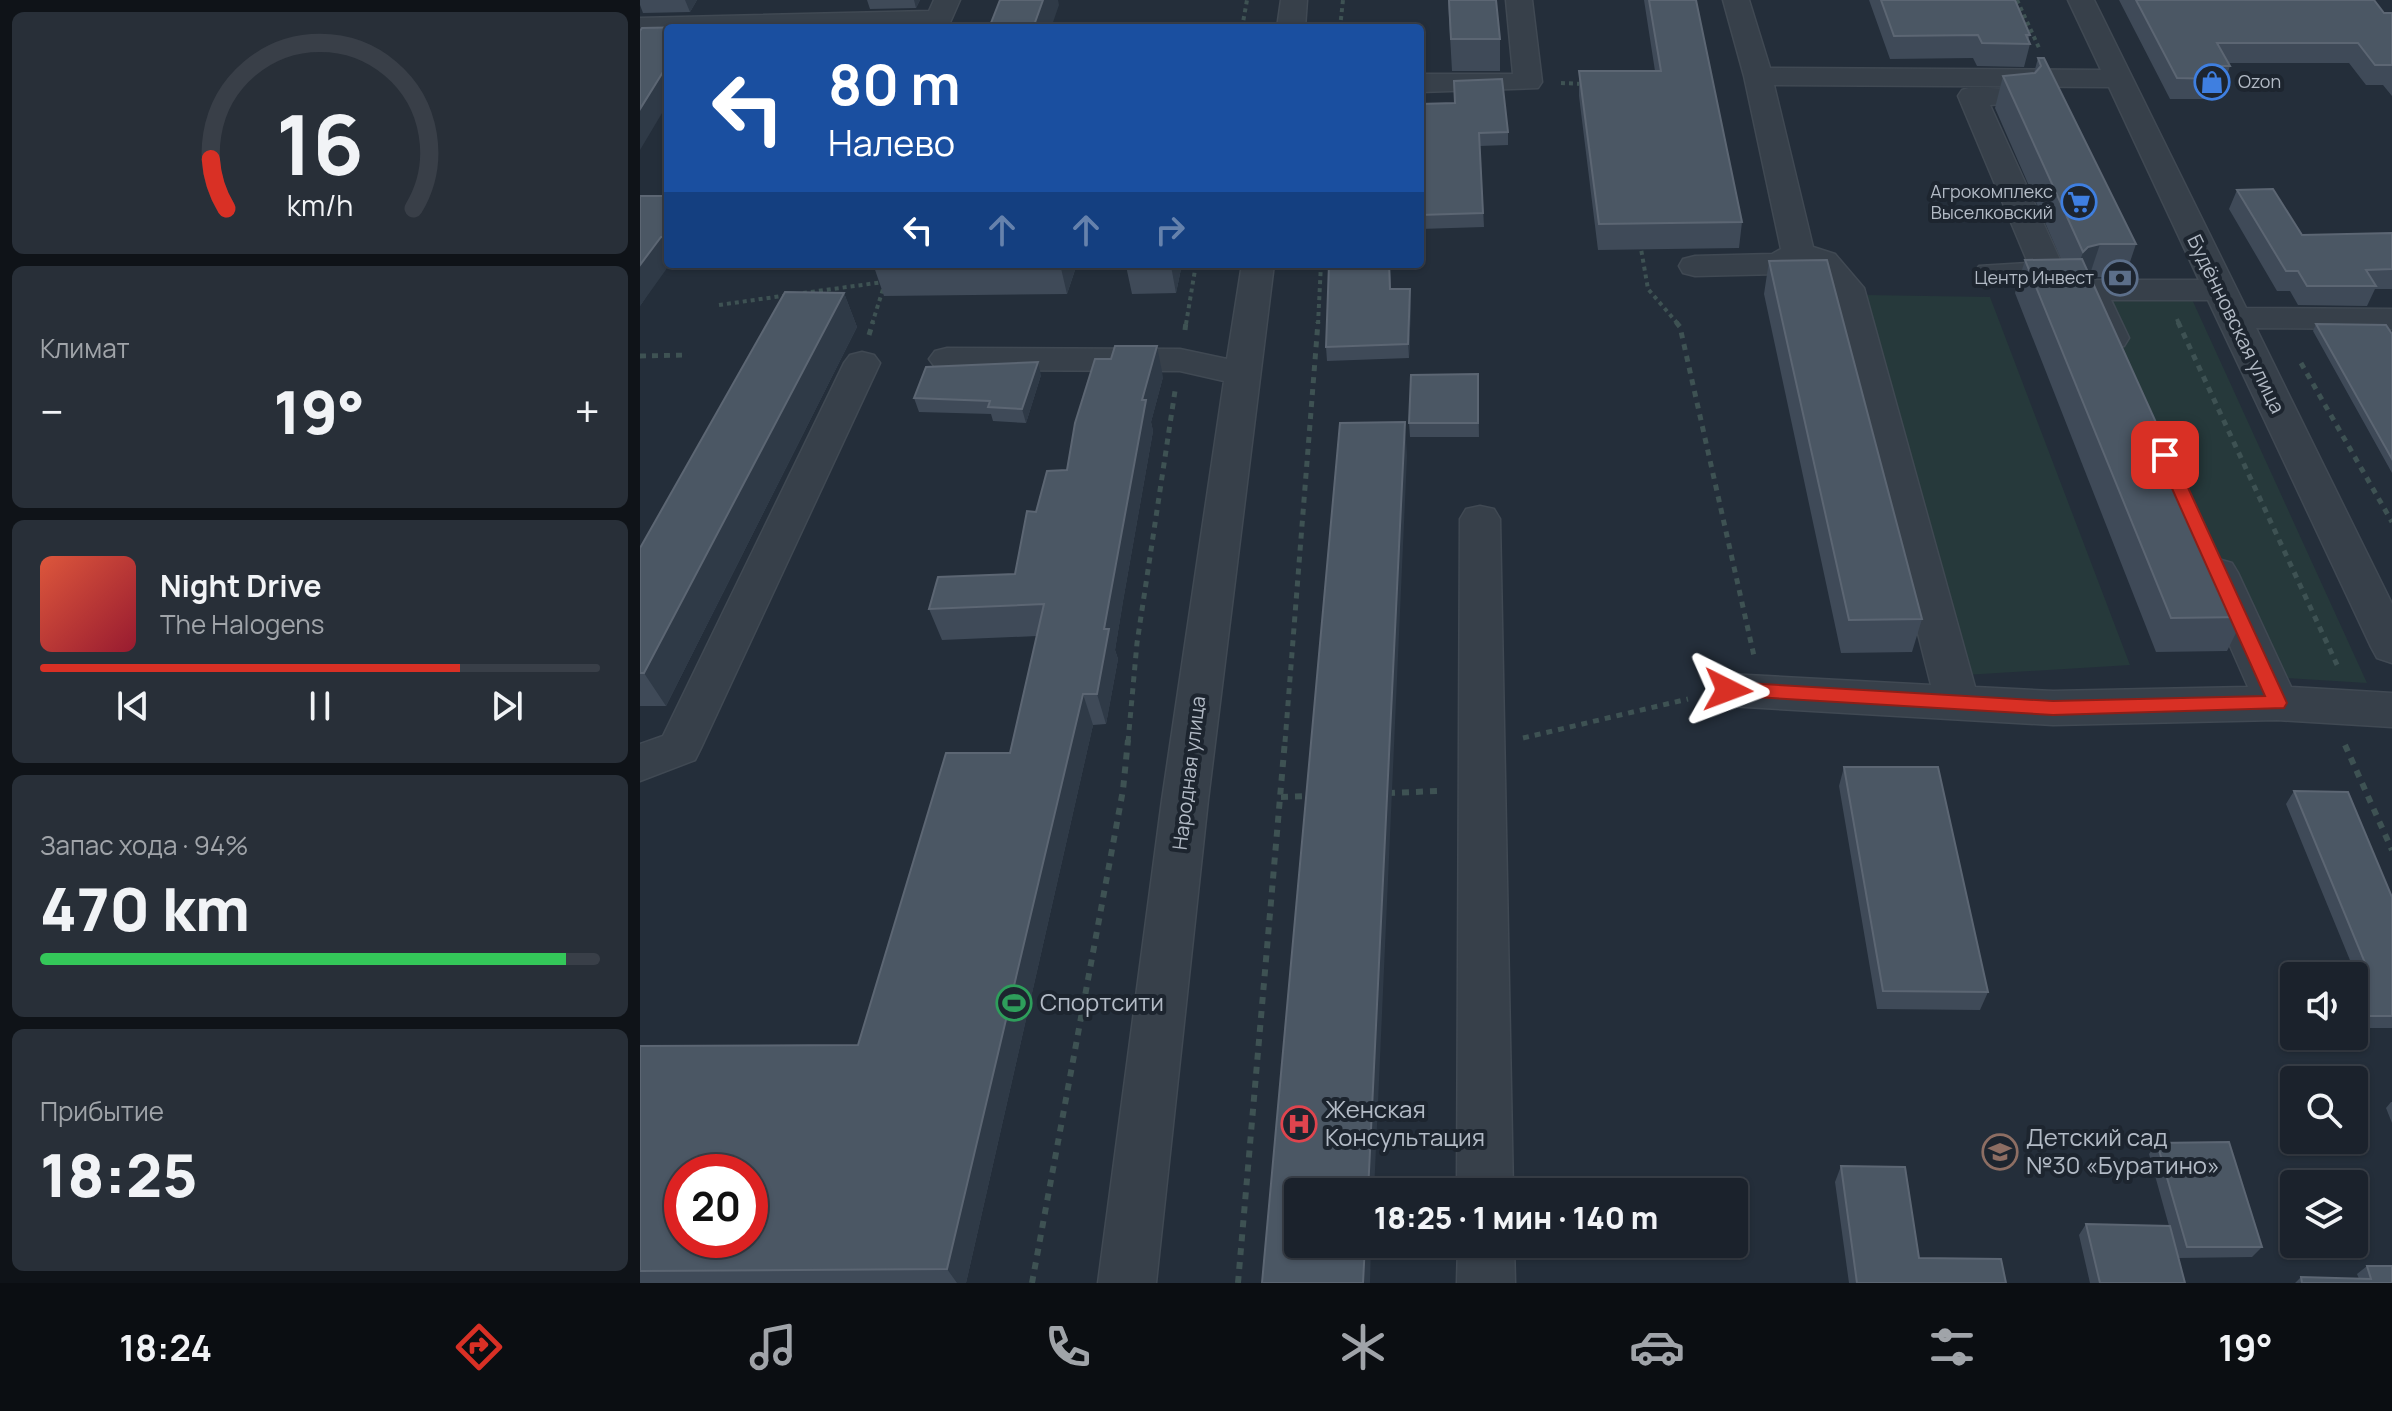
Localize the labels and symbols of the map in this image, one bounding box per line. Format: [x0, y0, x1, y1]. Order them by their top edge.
shop icon: Ozon [2193, 63, 2231, 101]
place label: Ozon [2238, 69, 2281, 93]
place label: Агрокомплекс Выселковский [1930, 179, 2053, 224]
supermarket icon: Агрокомплекс Выселковский [2060, 183, 2098, 221]
street label: Будённовская улица [2181, 230, 2291, 418]
bank icon: Центр Инвест [2101, 259, 2139, 297]
place label: Центр Инвест [1975, 265, 2094, 289]
pin [2131, 421, 2199, 489]
position arrow [1686, 648, 1770, 732]
street label: Народная улица [1166, 694, 1211, 851]
sports icon: Спортсити [995, 984, 1033, 1022]
place label: Спортсити [1040, 985, 1164, 1018]
place label: Женская Консультация [1325, 1092, 1485, 1153]
hospital icon: Женская Консультация [1280, 1105, 1318, 1143]
place label: Детский сад №30 «Буратино» [2026, 1120, 2220, 1181]
school or university icon: Детский сад №30 «Буратино» [1981, 1133, 2019, 1171]
speed limit sign: 20 [664, 1154, 768, 1258]

